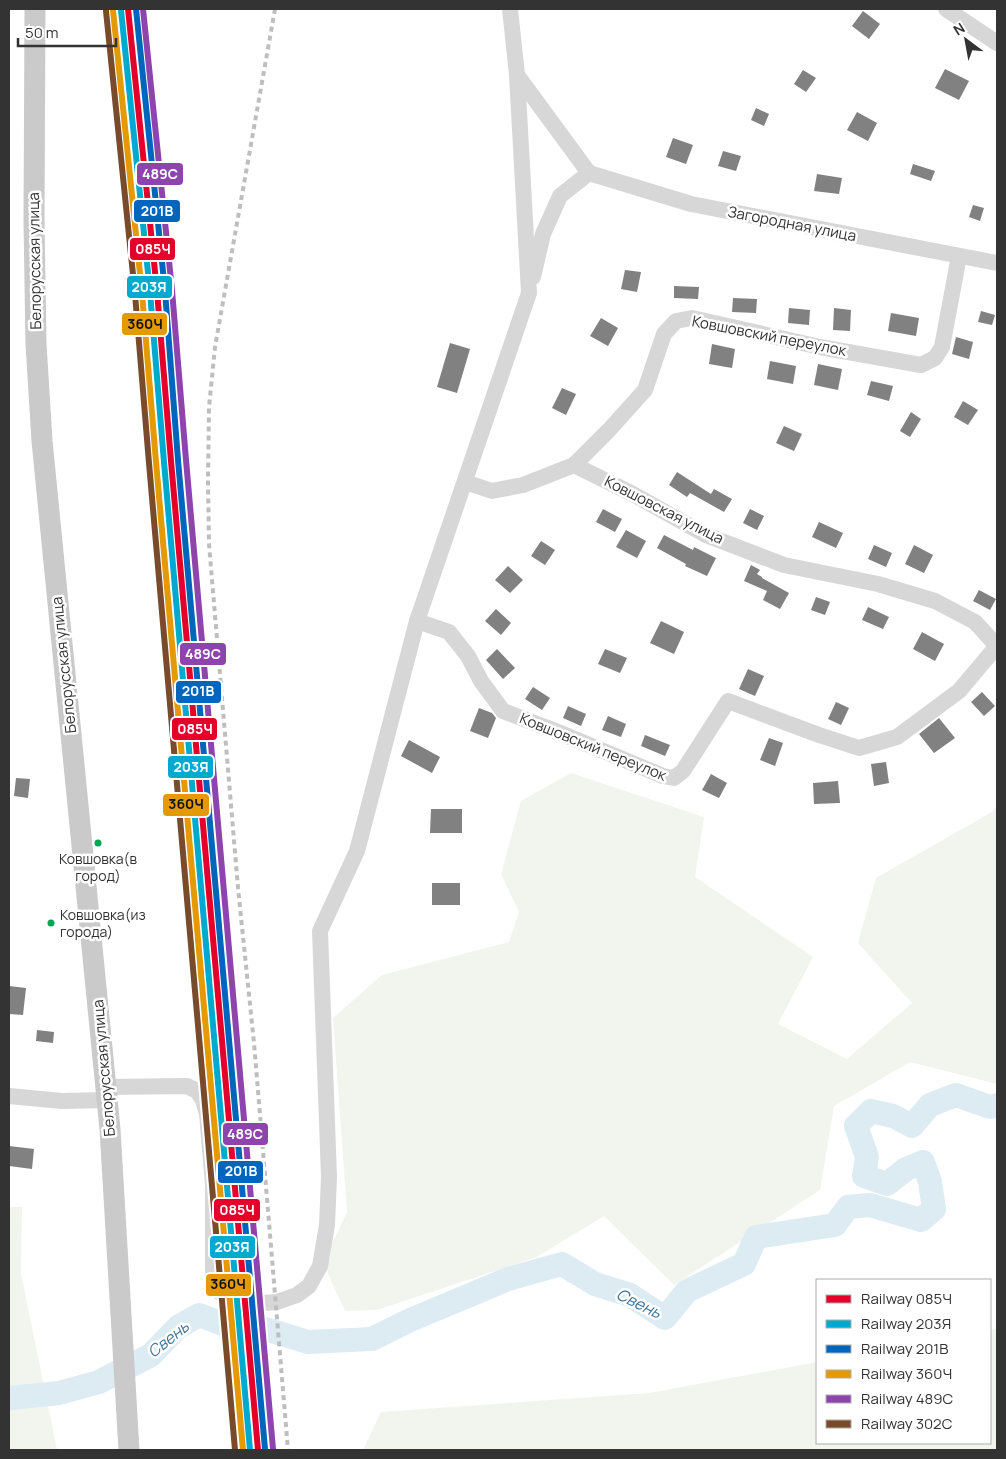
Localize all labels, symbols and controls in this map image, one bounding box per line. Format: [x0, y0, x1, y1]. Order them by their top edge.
scale bar [18, 15, 115, 47]
north arrow [941, 15, 991, 65]
text: N [950, 18, 968, 39]
text: 50 m [25, 22, 59, 43]
line badge: 489С [136, 162, 184, 186]
text: 489С [142, 164, 178, 183]
street label: Белорусская улица [23, 192, 46, 330]
line badge: 201В [133, 199, 181, 223]
text: 201В [141, 201, 173, 220]
street label: Загородная улица [726, 201, 858, 246]
line badge: 085Ч [129, 237, 176, 261]
text: 085Ч [135, 239, 171, 258]
line badge: 203Я [126, 275, 173, 299]
text: 203Я [132, 277, 166, 296]
street label: Ковшовский переулок [690, 310, 849, 361]
line badge: 360Ч [121, 312, 168, 336]
text: 360Ч [127, 314, 163, 333]
street label: Ковшовская улица [601, 470, 727, 549]
street label: Белорусская улица [46, 596, 81, 734]
line badge: 489С [179, 642, 227, 666]
text: 489С [185, 644, 221, 663]
line badge: 201В [175, 680, 222, 704]
text: 201В [182, 681, 214, 700]
street label: Ковшовский переулок [517, 707, 670, 786]
line badge: 085Ч [171, 717, 218, 741]
text: 085Ч [177, 719, 213, 738]
line badge: 203Я [167, 755, 214, 779]
text: 203Я [174, 757, 208, 776]
line badge: 360Ч [162, 793, 210, 817]
text: 360Ч [168, 794, 204, 813]
marker: Ковшовка(в город) [93, 838, 103, 848]
place label: Ковшовка(в город) [59, 849, 138, 885]
place label: Ковшовка(из города) [60, 905, 146, 941]
marker: Ковшовка(из города) [46, 918, 56, 928]
street label: Белорусская улица [87, 999, 120, 1137]
line badge: 489С [222, 1122, 269, 1146]
text: 489С [227, 1124, 263, 1143]
line badge: 201В [217, 1160, 264, 1184]
text: 201В [225, 1161, 257, 1180]
line badge: 085Ч [213, 1198, 261, 1222]
text: 085Ч [219, 1200, 255, 1219]
line badge: 203Я [209, 1235, 256, 1259]
text: 203Я [215, 1237, 249, 1256]
line badge: 360Ч [205, 1273, 252, 1297]
text: 360Ч [210, 1274, 246, 1293]
legend [816, 1279, 991, 1444]
water label: Свень [613, 1283, 666, 1323]
text: Railway 085Ч [861, 1288, 952, 1309]
text: Railway 203Я [861, 1313, 951, 1334]
water label: Свень [143, 1315, 194, 1362]
text: Railway 201В [861, 1338, 948, 1359]
text: Railway 360Ч [861, 1363, 952, 1384]
text: Railway 489С [861, 1388, 954, 1409]
text: Railway 302С [861, 1413, 953, 1434]

